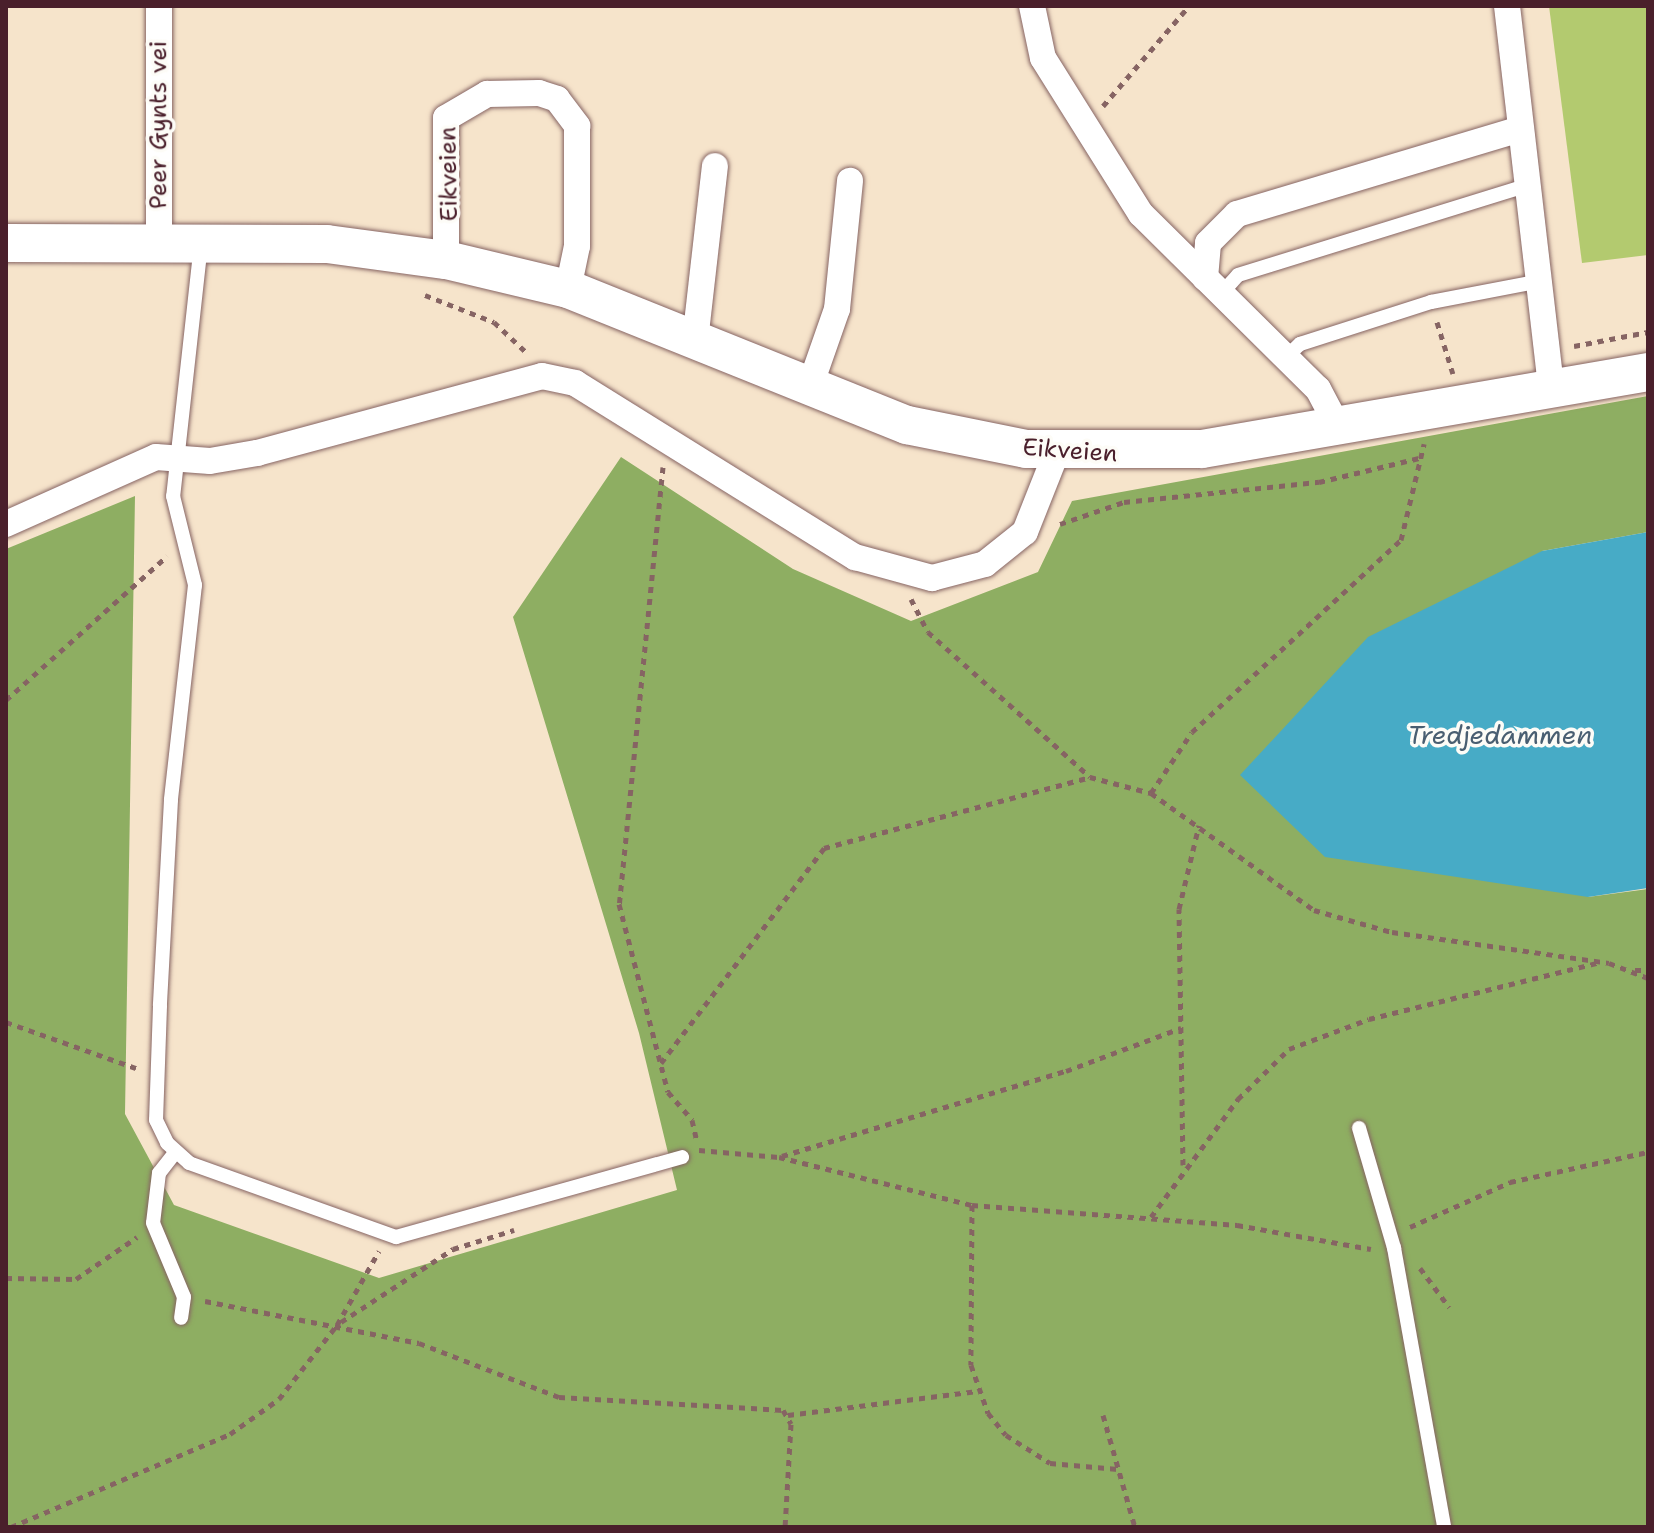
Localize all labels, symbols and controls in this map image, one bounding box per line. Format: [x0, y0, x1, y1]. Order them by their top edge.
street label: Peer Gynts vei [145, 41, 173, 209]
street label: Eikveien [434, 126, 464, 222]
street label: Eikveien [1022, 433, 1118, 469]
water label: Tredjedammen [1408, 719, 1592, 751]

